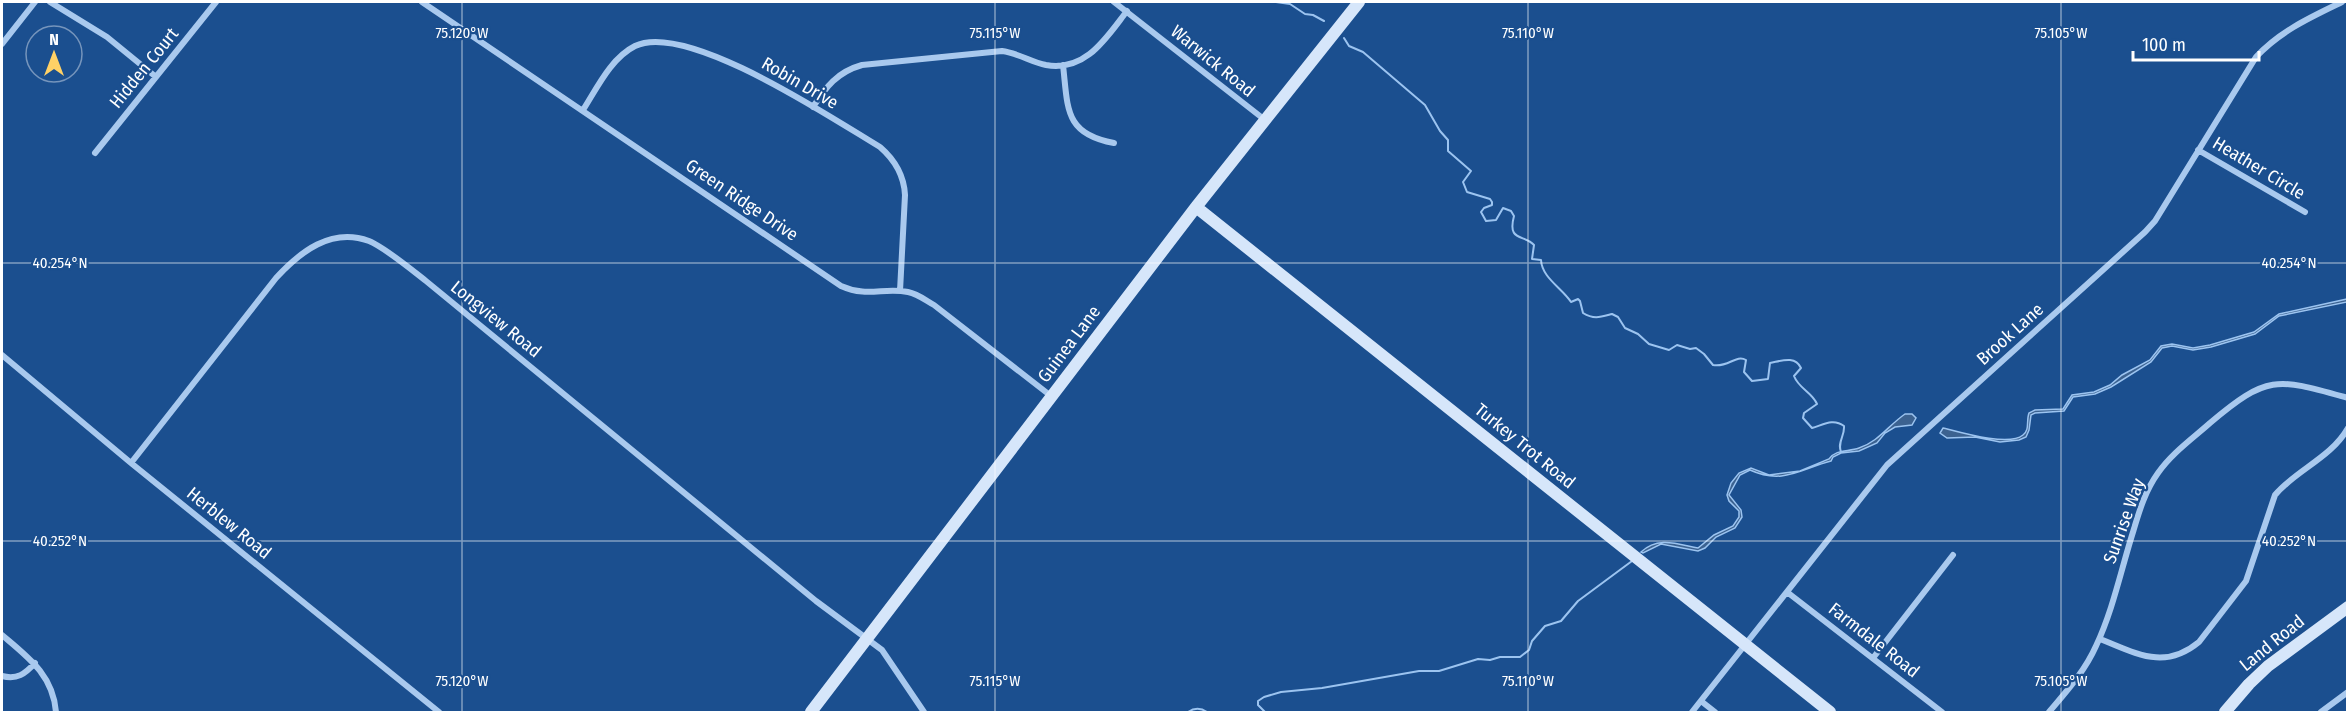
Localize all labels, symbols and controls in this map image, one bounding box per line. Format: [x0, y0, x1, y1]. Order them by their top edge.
street label: Warwick Road [1166, 20, 1260, 102]
street label: Hidden Court [105, 23, 183, 113]
north arrow [24, 24, 84, 84]
text: 75.120°W [436, 24, 488, 42]
text: 75.115°W [970, 24, 1020, 42]
text: 75.110°W [1502, 24, 1554, 42]
text: 75.105°W [2034, 24, 2088, 42]
scale bar [2133, 24, 2259, 62]
text: N [49, 30, 59, 49]
text: 100 m [2142, 34, 2186, 56]
street label: Robin Drive [758, 52, 842, 114]
street label: Heather Circle [2209, 132, 2309, 204]
street label: Green Ridge Drive [682, 154, 803, 246]
text: 40.254°N [32, 254, 88, 272]
text: 40.254°N [2261, 254, 2317, 272]
street label: Longview Road [446, 276, 546, 362]
street label: Brook Lane [1972, 298, 2048, 370]
street label: Guinea Lane [1033, 301, 1105, 387]
street label: Turkey Trot Road [1470, 399, 1580, 493]
street label: Sunrise Way [2098, 475, 2150, 567]
street label: Herblew Road [182, 482, 276, 564]
text: 40.252°N [33, 532, 87, 550]
text: 40.252°N [2262, 532, 2316, 550]
street label: Farmdale Road [1824, 598, 1924, 682]
street label: Land Road [2235, 610, 2309, 676]
text: 75.120°W [436, 672, 488, 690]
text: 75.115°W [970, 672, 1020, 690]
text: 75.110°W [1502, 672, 1554, 690]
text: 75.105°W [2034, 672, 2088, 690]

